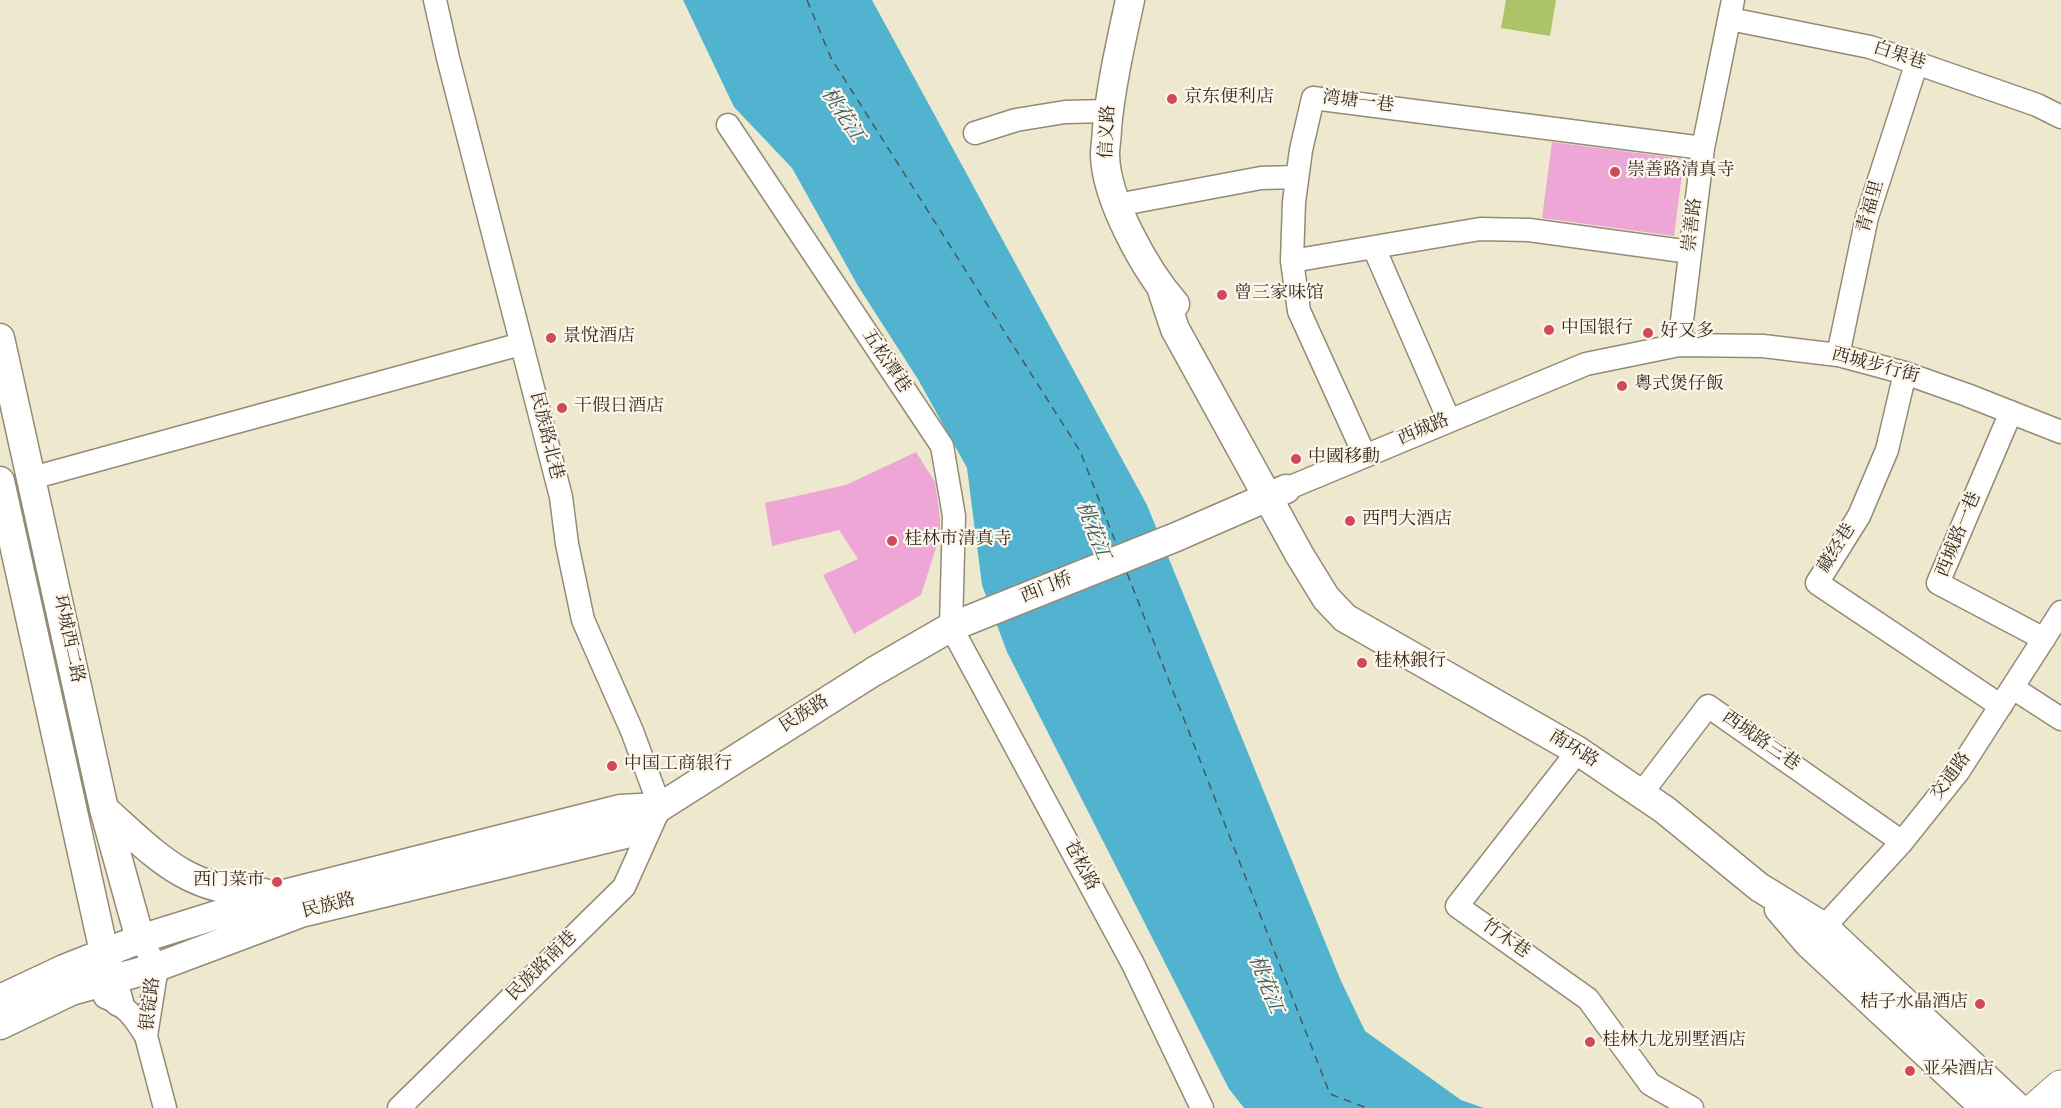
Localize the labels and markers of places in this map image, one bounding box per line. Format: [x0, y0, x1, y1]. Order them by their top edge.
place label: 京东便利店 [1184, 88, 1274, 110]
marker: 京东便利店 [1165, 92, 1179, 106]
place label: 崇善路清真寺 [1627, 161, 1735, 183]
marker: 崇善路清真寺 [1608, 165, 1622, 179]
place label: 曾三家味馆 [1234, 284, 1324, 306]
marker: 曾三家味馆 [1215, 288, 1229, 302]
place label: 中国银行 [1561, 319, 1633, 341]
place label: 好又多 [1660, 322, 1714, 344]
marker: 中国银行 [1542, 323, 1556, 337]
marker: 好又多 [1641, 326, 1655, 340]
place label: 景悅酒店 [563, 327, 635, 349]
marker: 景悅酒店 [544, 331, 558, 345]
place label: 粵式煲仔飯 [1634, 375, 1724, 397]
marker: 粵式煲仔飯 [1615, 379, 1629, 393]
place label: 干假日酒店 [574, 397, 664, 419]
marker: 干假日酒店 [555, 401, 569, 415]
place label: 中國移動 [1308, 448, 1380, 470]
marker: 中國移動 [1289, 452, 1303, 466]
place label: 西門大酒店 [1362, 510, 1452, 532]
marker: 西門大酒店 [1343, 514, 1357, 528]
place label: 桂林市清真寺 [904, 530, 1012, 552]
marker: 桂林市清真寺 [885, 534, 899, 548]
place label: 桂林銀行 [1374, 652, 1446, 674]
marker: 桂林銀行 [1355, 656, 1369, 670]
place label: 中国工商银行 [624, 755, 732, 777]
marker: 中国工商银行 [605, 759, 619, 773]
place label: 西门菜市 [193, 871, 265, 893]
marker: 西门菜市 [270, 875, 284, 889]
place label: 桔子水晶酒店 [1860, 993, 1968, 1015]
marker: 桔子水晶酒店 [1973, 997, 1987, 1011]
place label: 桂林九龙别墅酒店 [1602, 1031, 1746, 1053]
marker: 桂林九龙别墅酒店 [1583, 1035, 1597, 1049]
place label: 亚朵酒店 [1922, 1060, 1994, 1082]
marker: 亚朵酒店 [1903, 1064, 1917, 1078]

